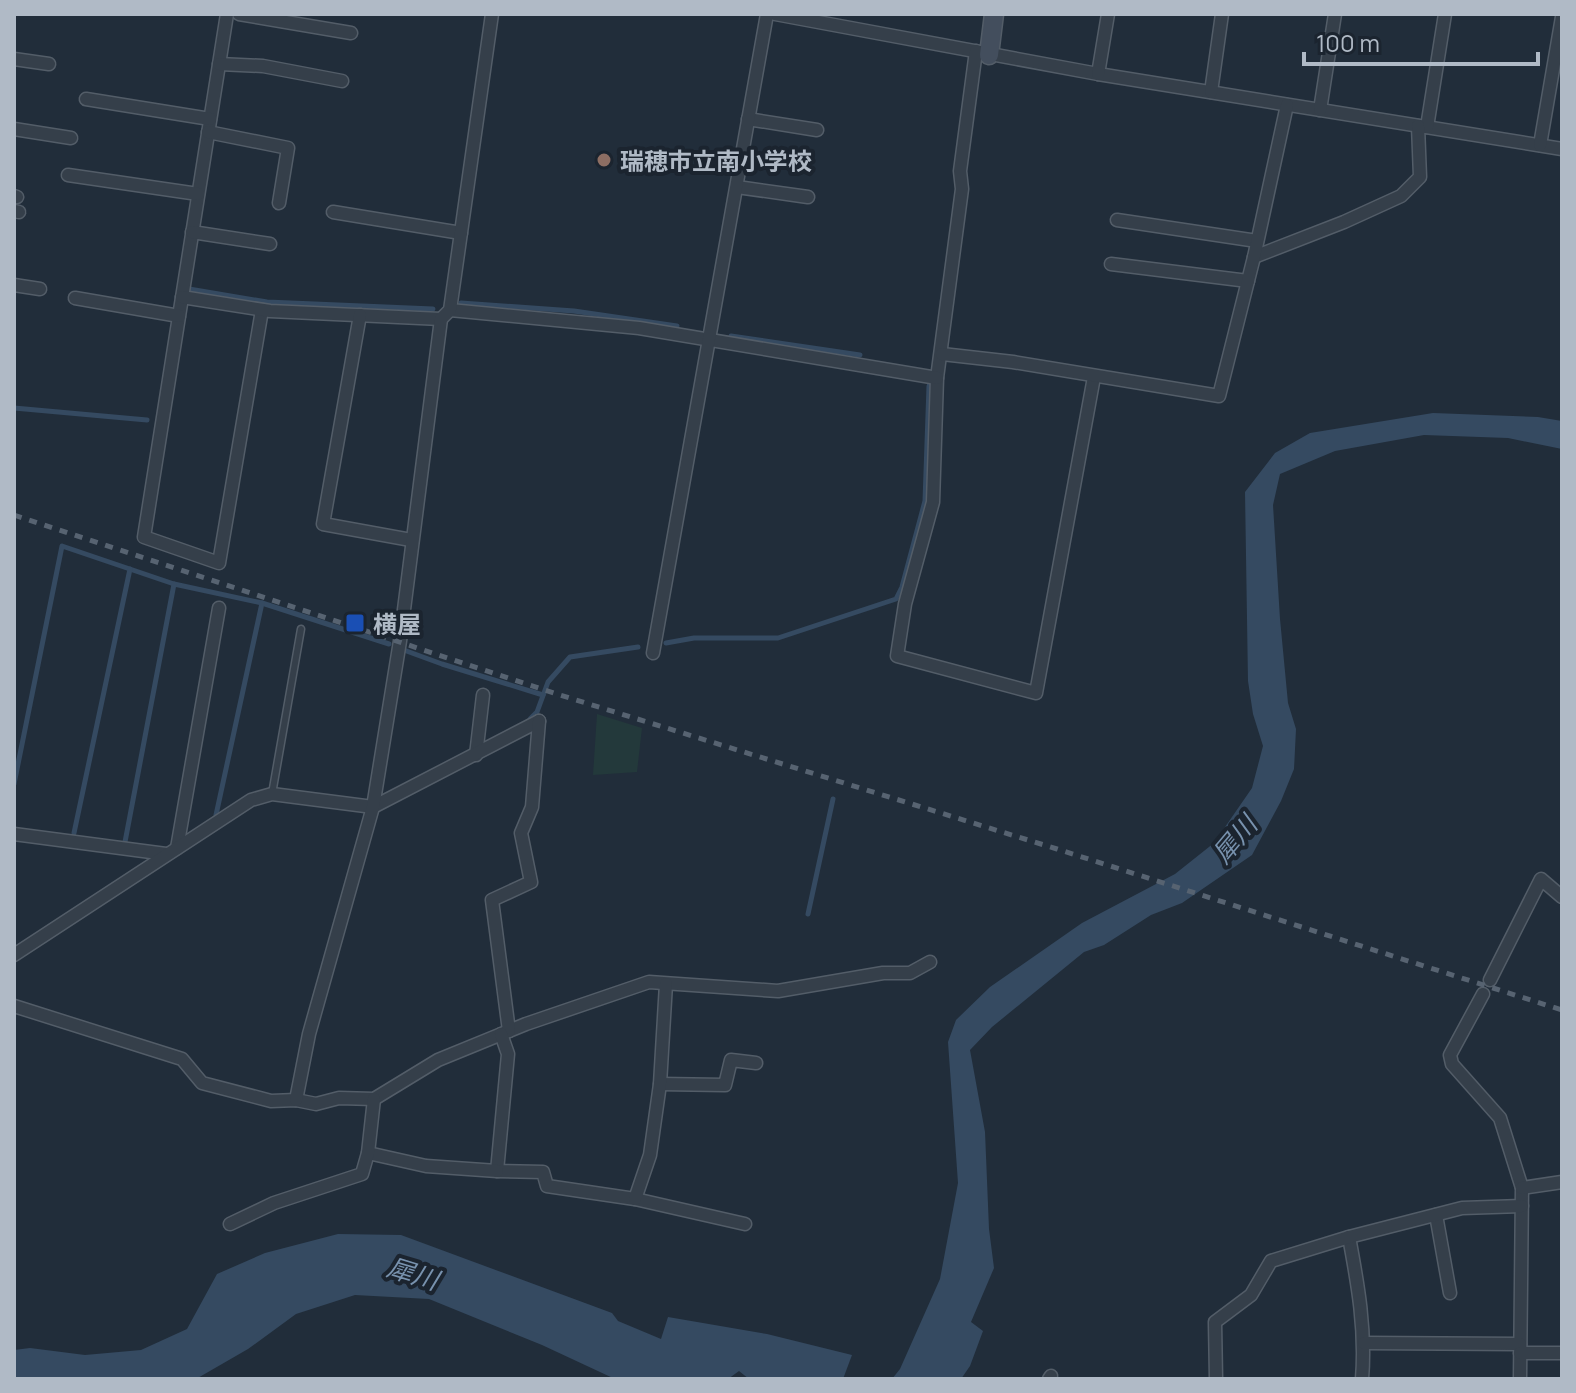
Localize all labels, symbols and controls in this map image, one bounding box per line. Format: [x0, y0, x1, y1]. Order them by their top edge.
scale bar [1304, 16, 1538, 66]
text: 100 m [1316, 26, 1380, 59]
place label: 瑞穂市立南小学校 [620, 144, 812, 177]
marker: 瑞穂市立南小学校 [595, 151, 613, 169]
place label: 横屋 [373, 607, 421, 640]
marker: 横屋 [344, 612, 366, 634]
water label: 犀川 [1203, 805, 1266, 870]
water label: 犀川 [383, 1248, 446, 1299]

